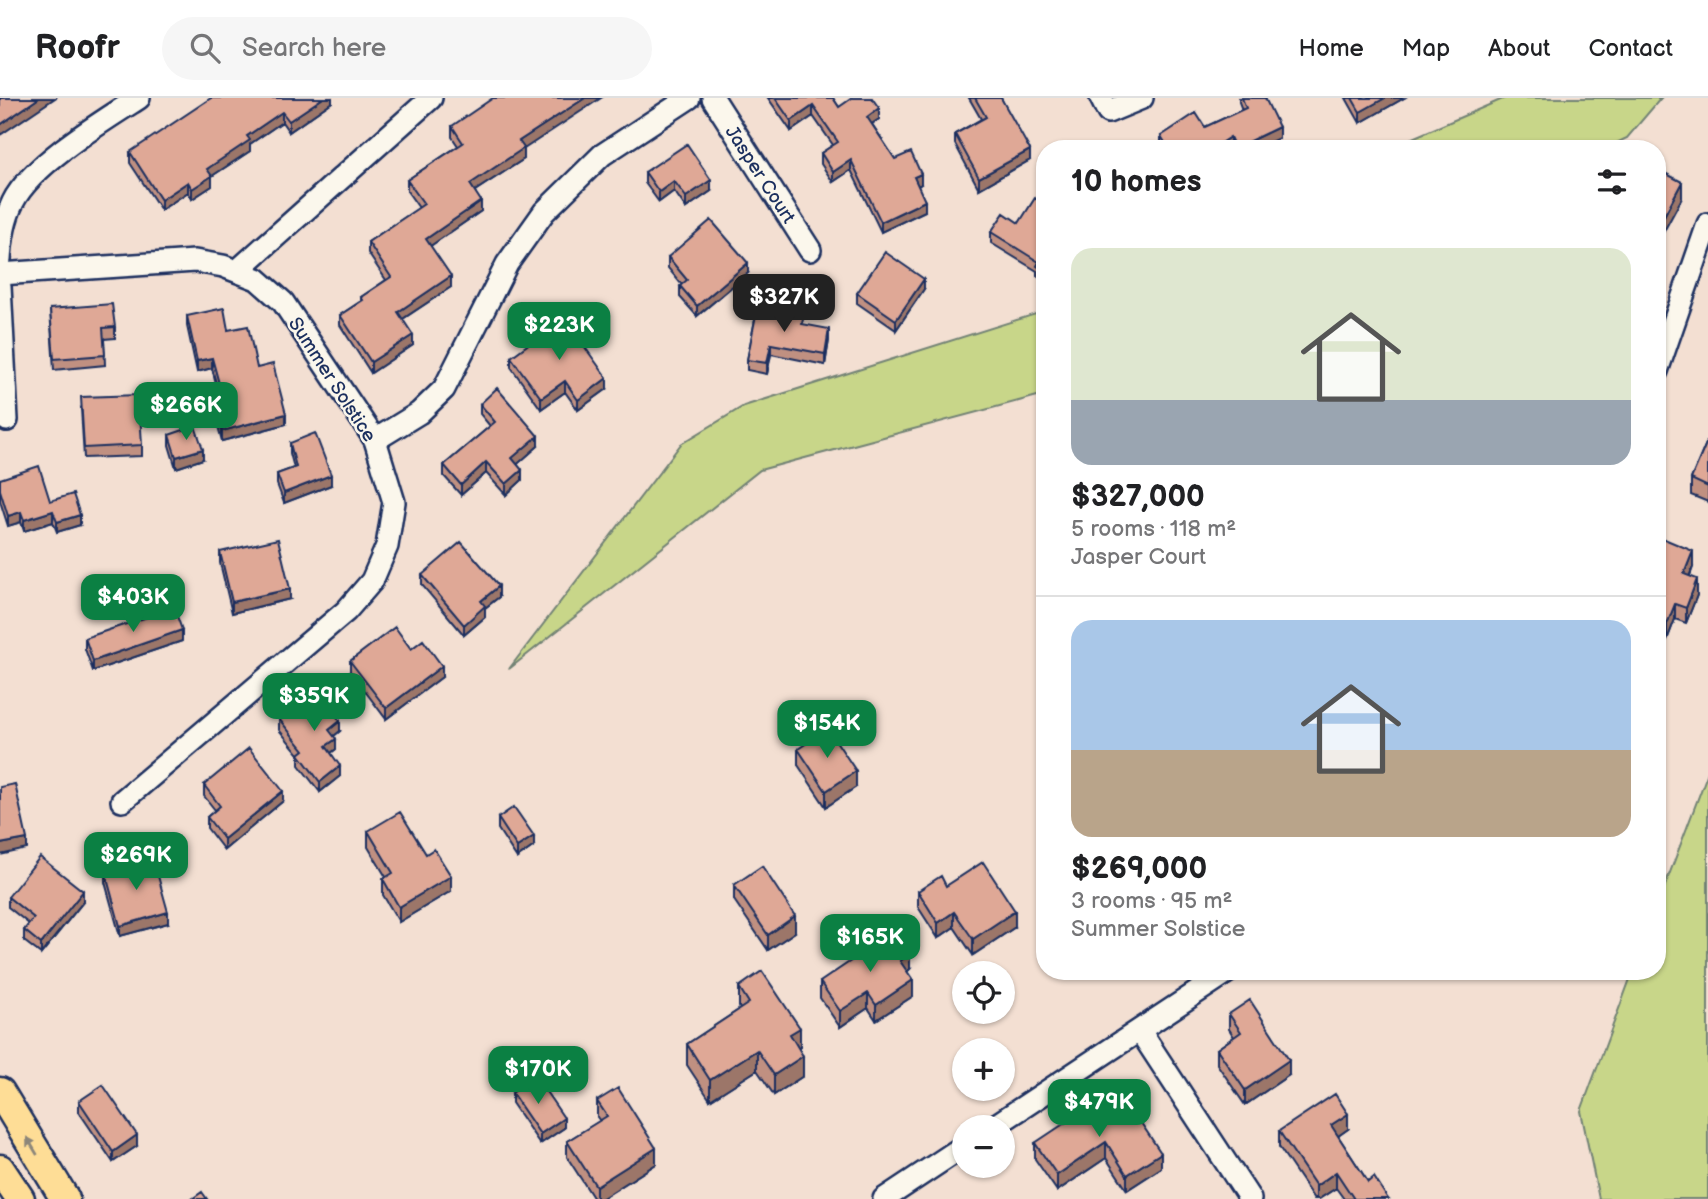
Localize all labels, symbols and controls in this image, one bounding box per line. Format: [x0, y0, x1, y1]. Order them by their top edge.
search box [162, 17, 652, 80]
text: Roofr [35, 28, 120, 68]
icon: search [186, 29, 224, 67]
text: Search here [242, 33, 386, 64]
text: Home [1299, 34, 1364, 63]
text: Map [1402, 34, 1450, 63]
text: About [1488, 34, 1550, 63]
text: Contact [1588, 34, 1673, 63]
street label: Jasper Court [720, 122, 800, 228]
icon: filters [1593, 163, 1631, 201]
text: 10 homes [1071, 164, 1202, 200]
pin: $327K [735, 274, 833, 334]
text: $327K [749, 283, 819, 311]
icon: home [1288, 294, 1414, 420]
pin: $223K [510, 302, 608, 362]
text: $223K [523, 311, 595, 339]
street label: Summer Solstice [283, 313, 381, 446]
pin: $266K [137, 382, 235, 442]
text: $266K [150, 391, 222, 419]
text: $327,000 [1071, 479, 1205, 515]
text: 5 rooms · 118 m² [1071, 515, 1236, 543]
text: Jasper Court [1071, 543, 1206, 571]
pin: $403K [84, 574, 182, 634]
text: $403K [97, 583, 169, 611]
icon: home [1288, 666, 1414, 792]
pin: $359K [265, 674, 363, 733]
text: $359K [279, 682, 349, 710]
pin: $154K [778, 700, 876, 760]
text: $154K [793, 709, 861, 737]
pin: $269K [87, 832, 185, 892]
text: $269K [100, 841, 172, 869]
text: $269,000 [1071, 851, 1207, 887]
text: 3 rooms · 95 m² [1071, 887, 1232, 915]
pin: $165K [821, 914, 919, 974]
text: Summer Solstice [1071, 915, 1245, 943]
text: $165K [836, 923, 904, 951]
map controls [952, 961, 1015, 1178]
button: locate [952, 961, 1015, 1024]
button: + [952, 1038, 1015, 1101]
pin: $170K [489, 1046, 587, 1106]
text: $170K [504, 1055, 572, 1083]
pin: $479K [1050, 1080, 1148, 1139]
text: $479K [1064, 1088, 1134, 1116]
button: − [952, 1115, 1015, 1178]
one-way arrow [26, 1136, 39, 1155]

